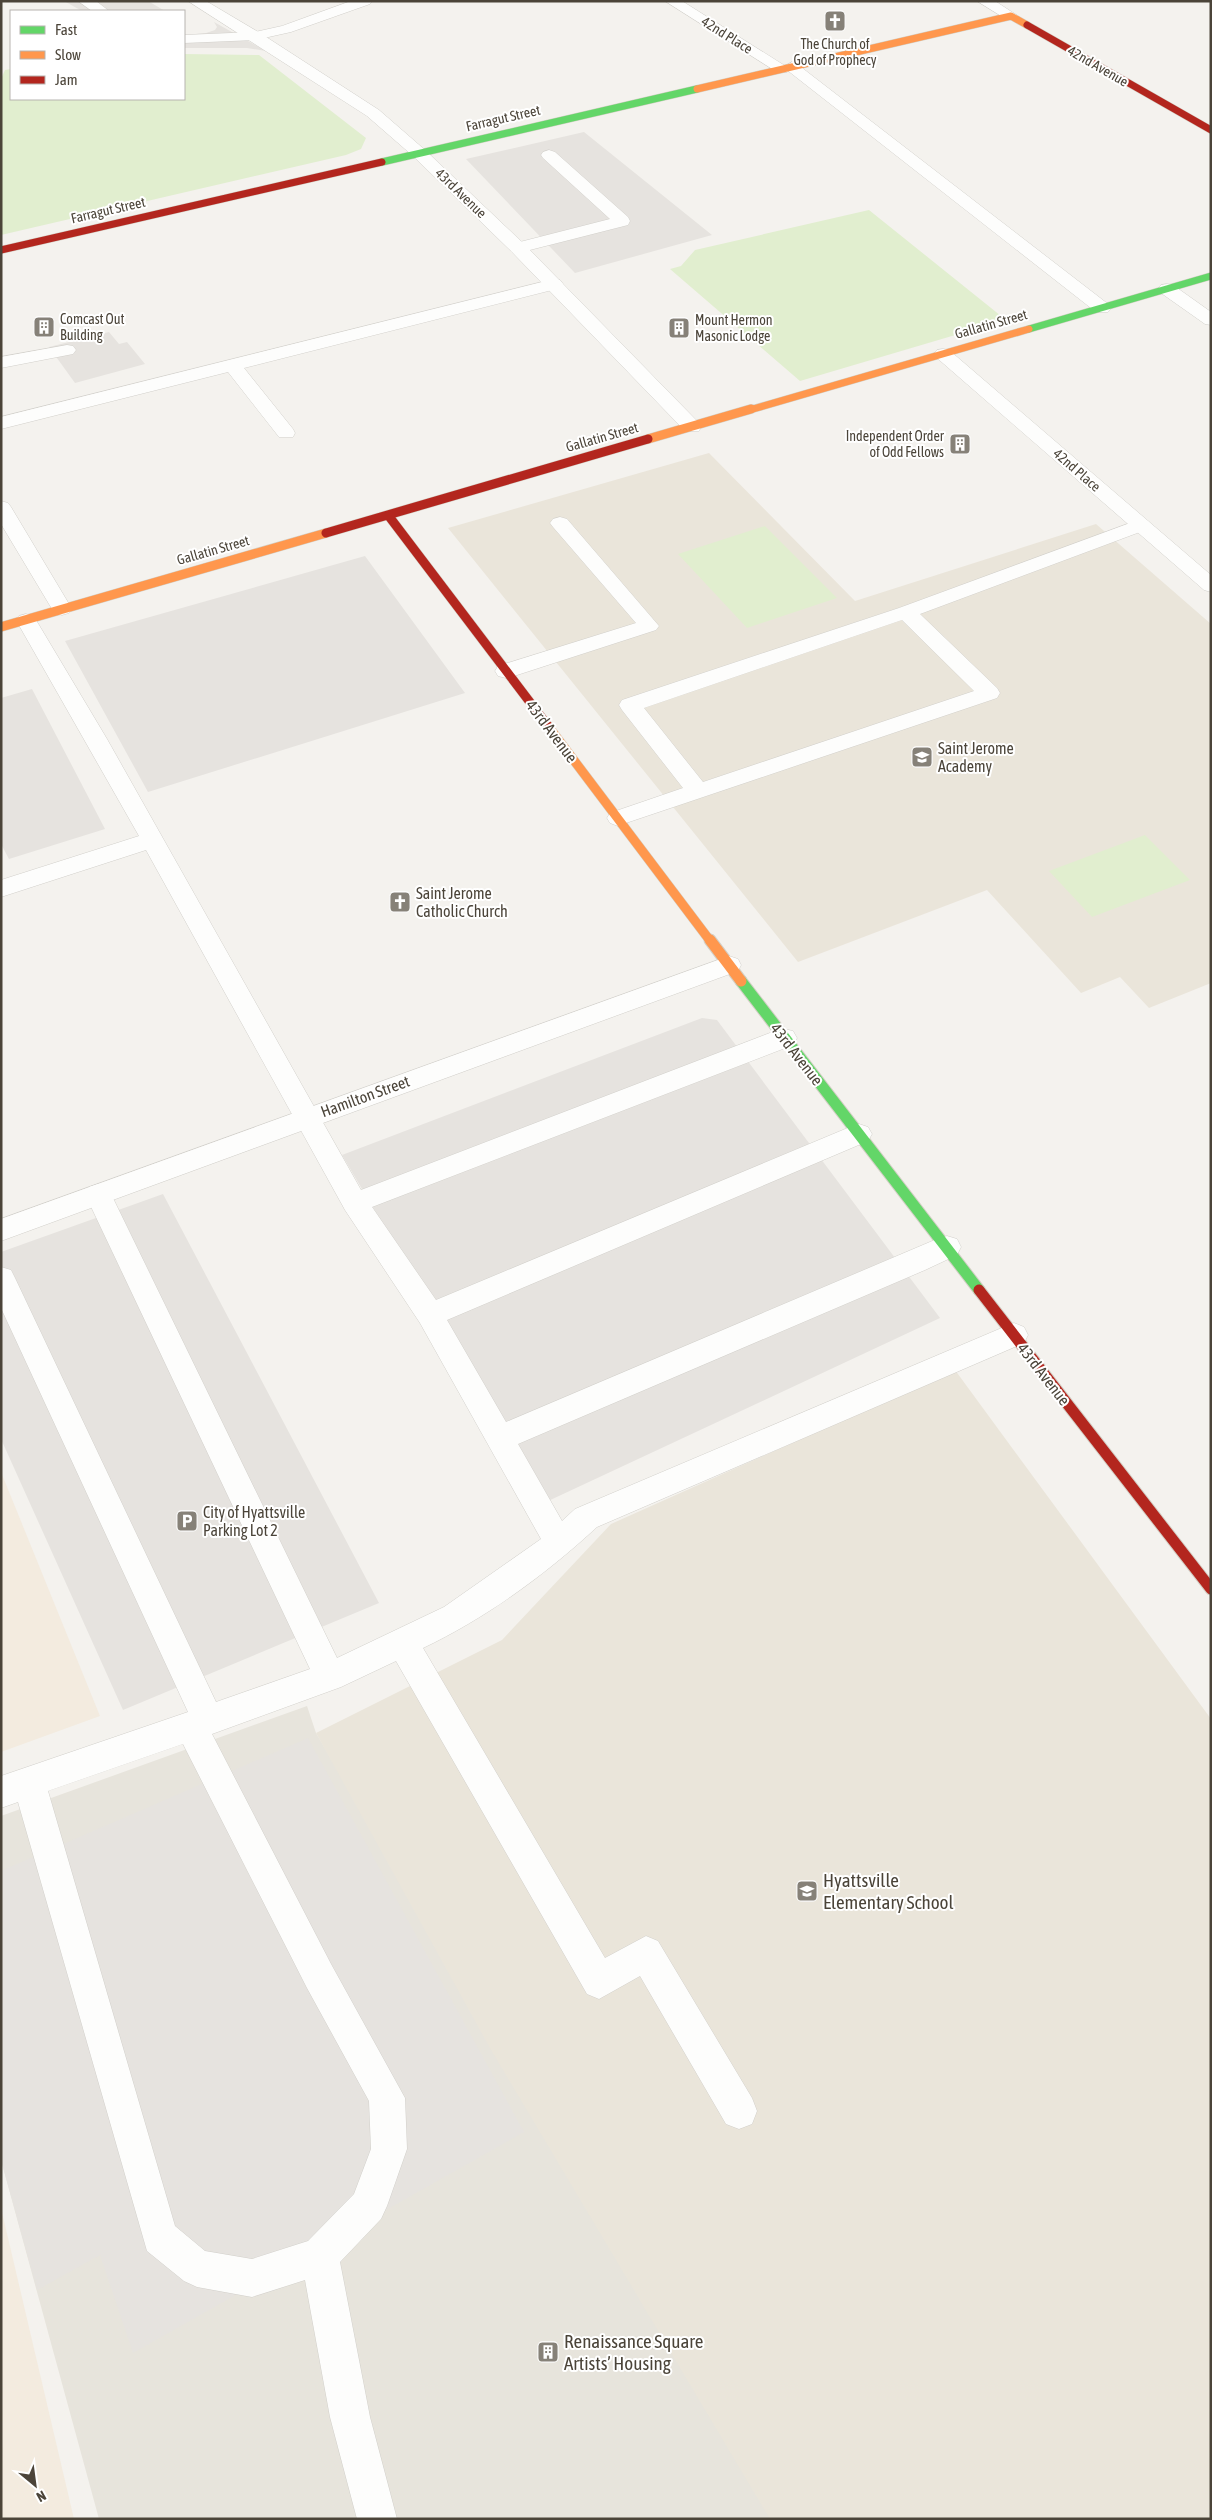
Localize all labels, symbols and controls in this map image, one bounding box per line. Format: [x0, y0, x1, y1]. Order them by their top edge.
church icon: The Church of God of Prophecy [823, 9, 847, 33]
legend [10, 10, 185, 100]
street label: 42nd Place [699, 13, 755, 57]
text: Fast [55, 21, 77, 38]
place label: The Church of God of Prophecy [793, 36, 877, 68]
street label: 42nd Avenue [1065, 42, 1131, 90]
text: Slow [55, 46, 81, 63]
text: Jam [55, 71, 78, 88]
street label: Farragut Street [464, 102, 542, 134]
street label: 43rd Avenue [432, 165, 490, 221]
street label: Farragut Street [69, 194, 147, 226]
street label: Gallatin Street [953, 306, 1029, 342]
place label: Comcast Out Building [60, 311, 125, 343]
place label: Mount Hermon Masonic Lodge [695, 312, 773, 344]
building icon: Comcast Out Building [32, 315, 56, 339]
building icon: Mount Hermon Masonic Lodge [667, 316, 691, 340]
street label: Gallatin Street [564, 419, 640, 455]
place label: Independent Order of Odd Fellows [846, 428, 945, 460]
building icon: Independent Order of Odd Fellows [948, 432, 972, 456]
street label: 42nd Place [1050, 445, 1104, 495]
street label: Gallatin Street [175, 532, 251, 568]
street label: 43rd Avenue [523, 696, 581, 766]
place label: Saint Jerome Academy [938, 739, 1014, 776]
school or university icon: Saint Jerome Academy [910, 745, 934, 769]
place label: Saint Jerome Catholic Church [416, 884, 508, 920]
church icon: Saint Jerome Catholic Church [388, 890, 412, 914]
street label: 43rd Avenue [767, 1019, 827, 1089]
street label: Hamilton Street [318, 1071, 412, 1120]
street label: 43rd Avenue [1014, 1339, 1074, 1409]
place label: City of Hyattsville Parking Lot 2 [203, 1503, 305, 1540]
parking icon: City of Hyattsville Parking Lot 2 [175, 1509, 199, 1533]
place label: Hyattsville Elementary School [823, 1869, 954, 1913]
school or university icon: Hyattsville Elementary School [795, 1879, 819, 1903]
place label: Renaissance Square Artists’ Housing [564, 2330, 704, 2374]
building icon: Renaissance Square Artists’ Housing [536, 2340, 560, 2364]
north arrow [10, 2460, 60, 2510]
text: N [34, 2487, 49, 2505]

